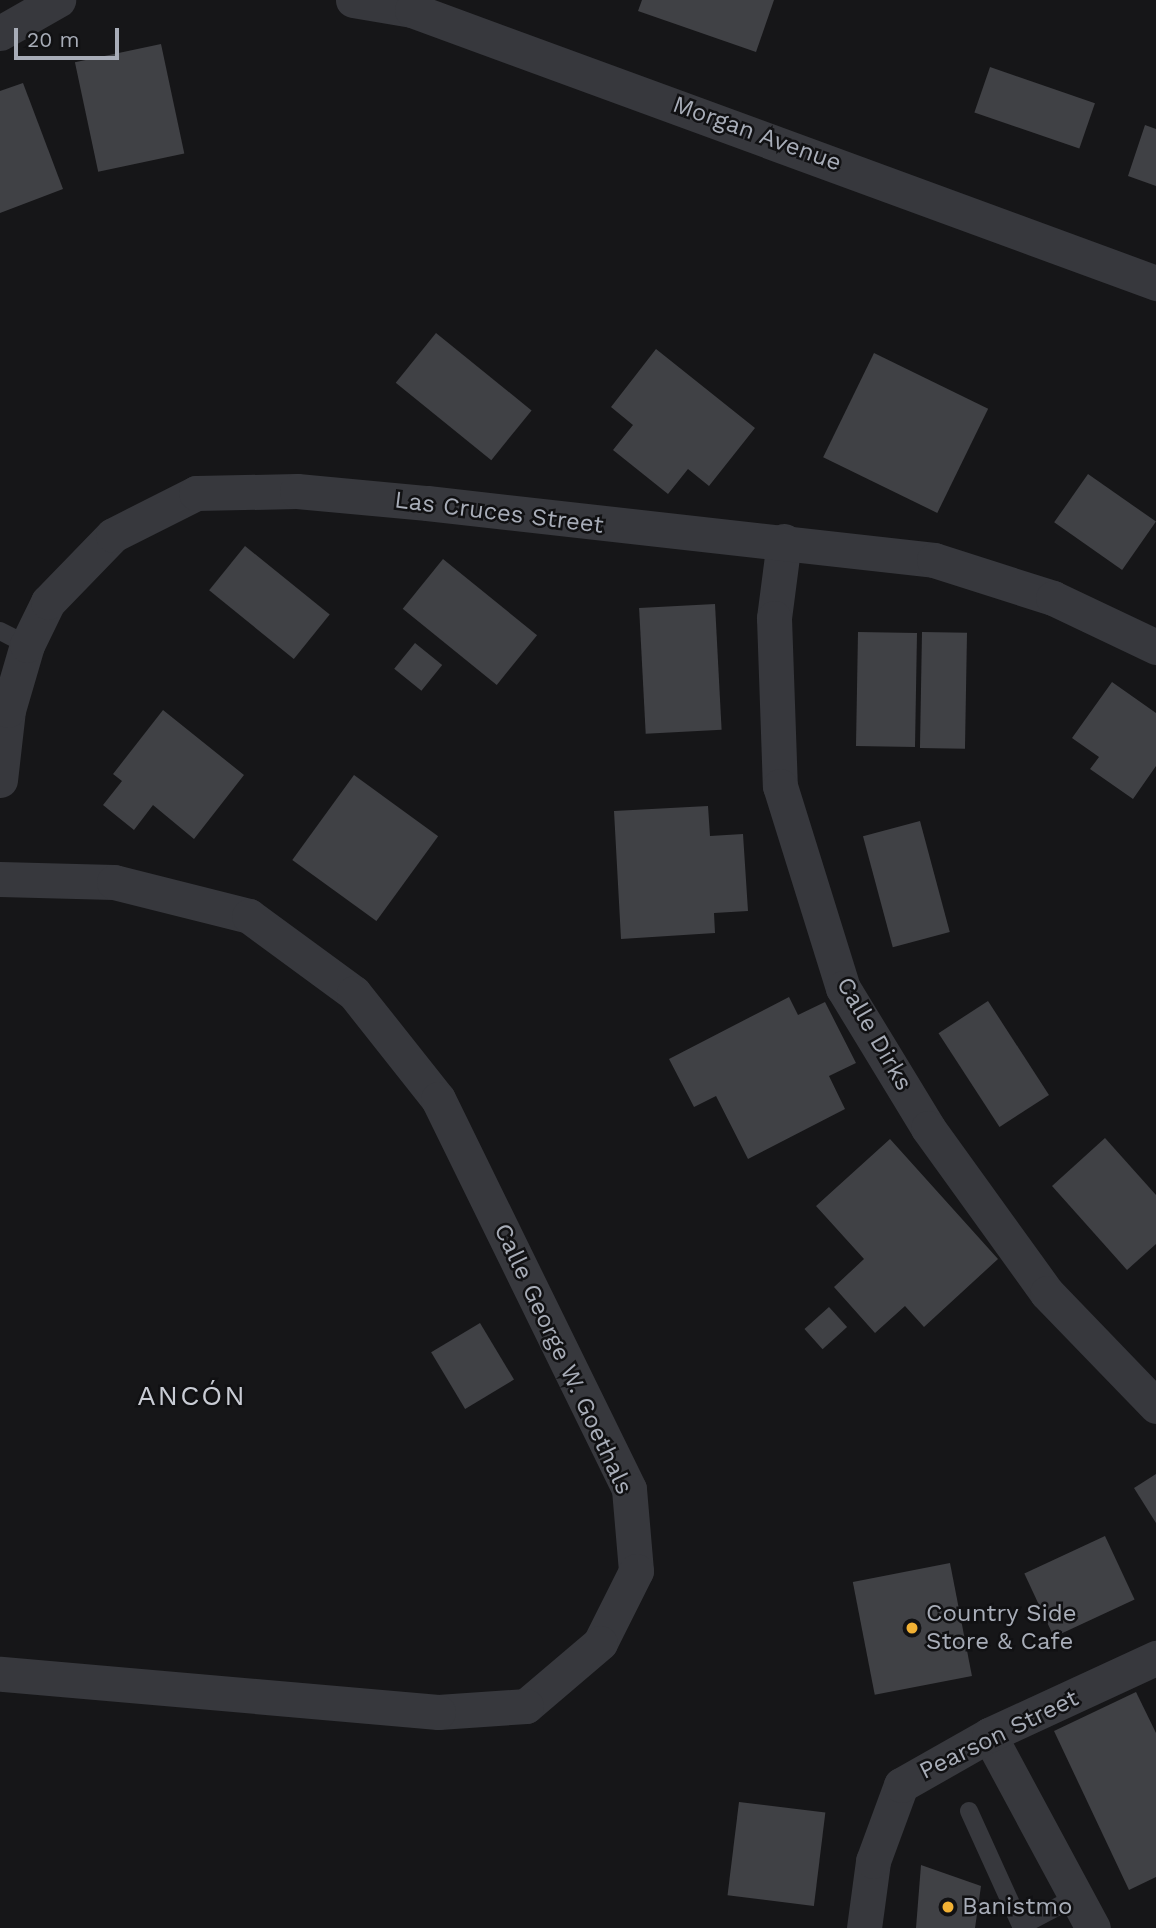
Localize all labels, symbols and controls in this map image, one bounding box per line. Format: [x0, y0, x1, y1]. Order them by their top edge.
scale bar [18, 14, 122, 58]
text: 20 m [27, 27, 79, 52]
street label: Morgan Avenue [668, 90, 846, 178]
street label: Las Cruces Street [393, 486, 605, 540]
street label: Calle Dirks [830, 972, 918, 1096]
street label: Calle George W. Goethals [487, 1219, 639, 1499]
district label: ANCÓN [138, 1379, 246, 1413]
place label: Country Side Store & Cafe [926, 1600, 1077, 1656]
marker: Country Side Store & Cafe [904, 1620, 920, 1636]
street label: Pearson Street [915, 1684, 1083, 1786]
place label: Banistmo [962, 1893, 1072, 1921]
marker: Banistmo [940, 1899, 956, 1915]

